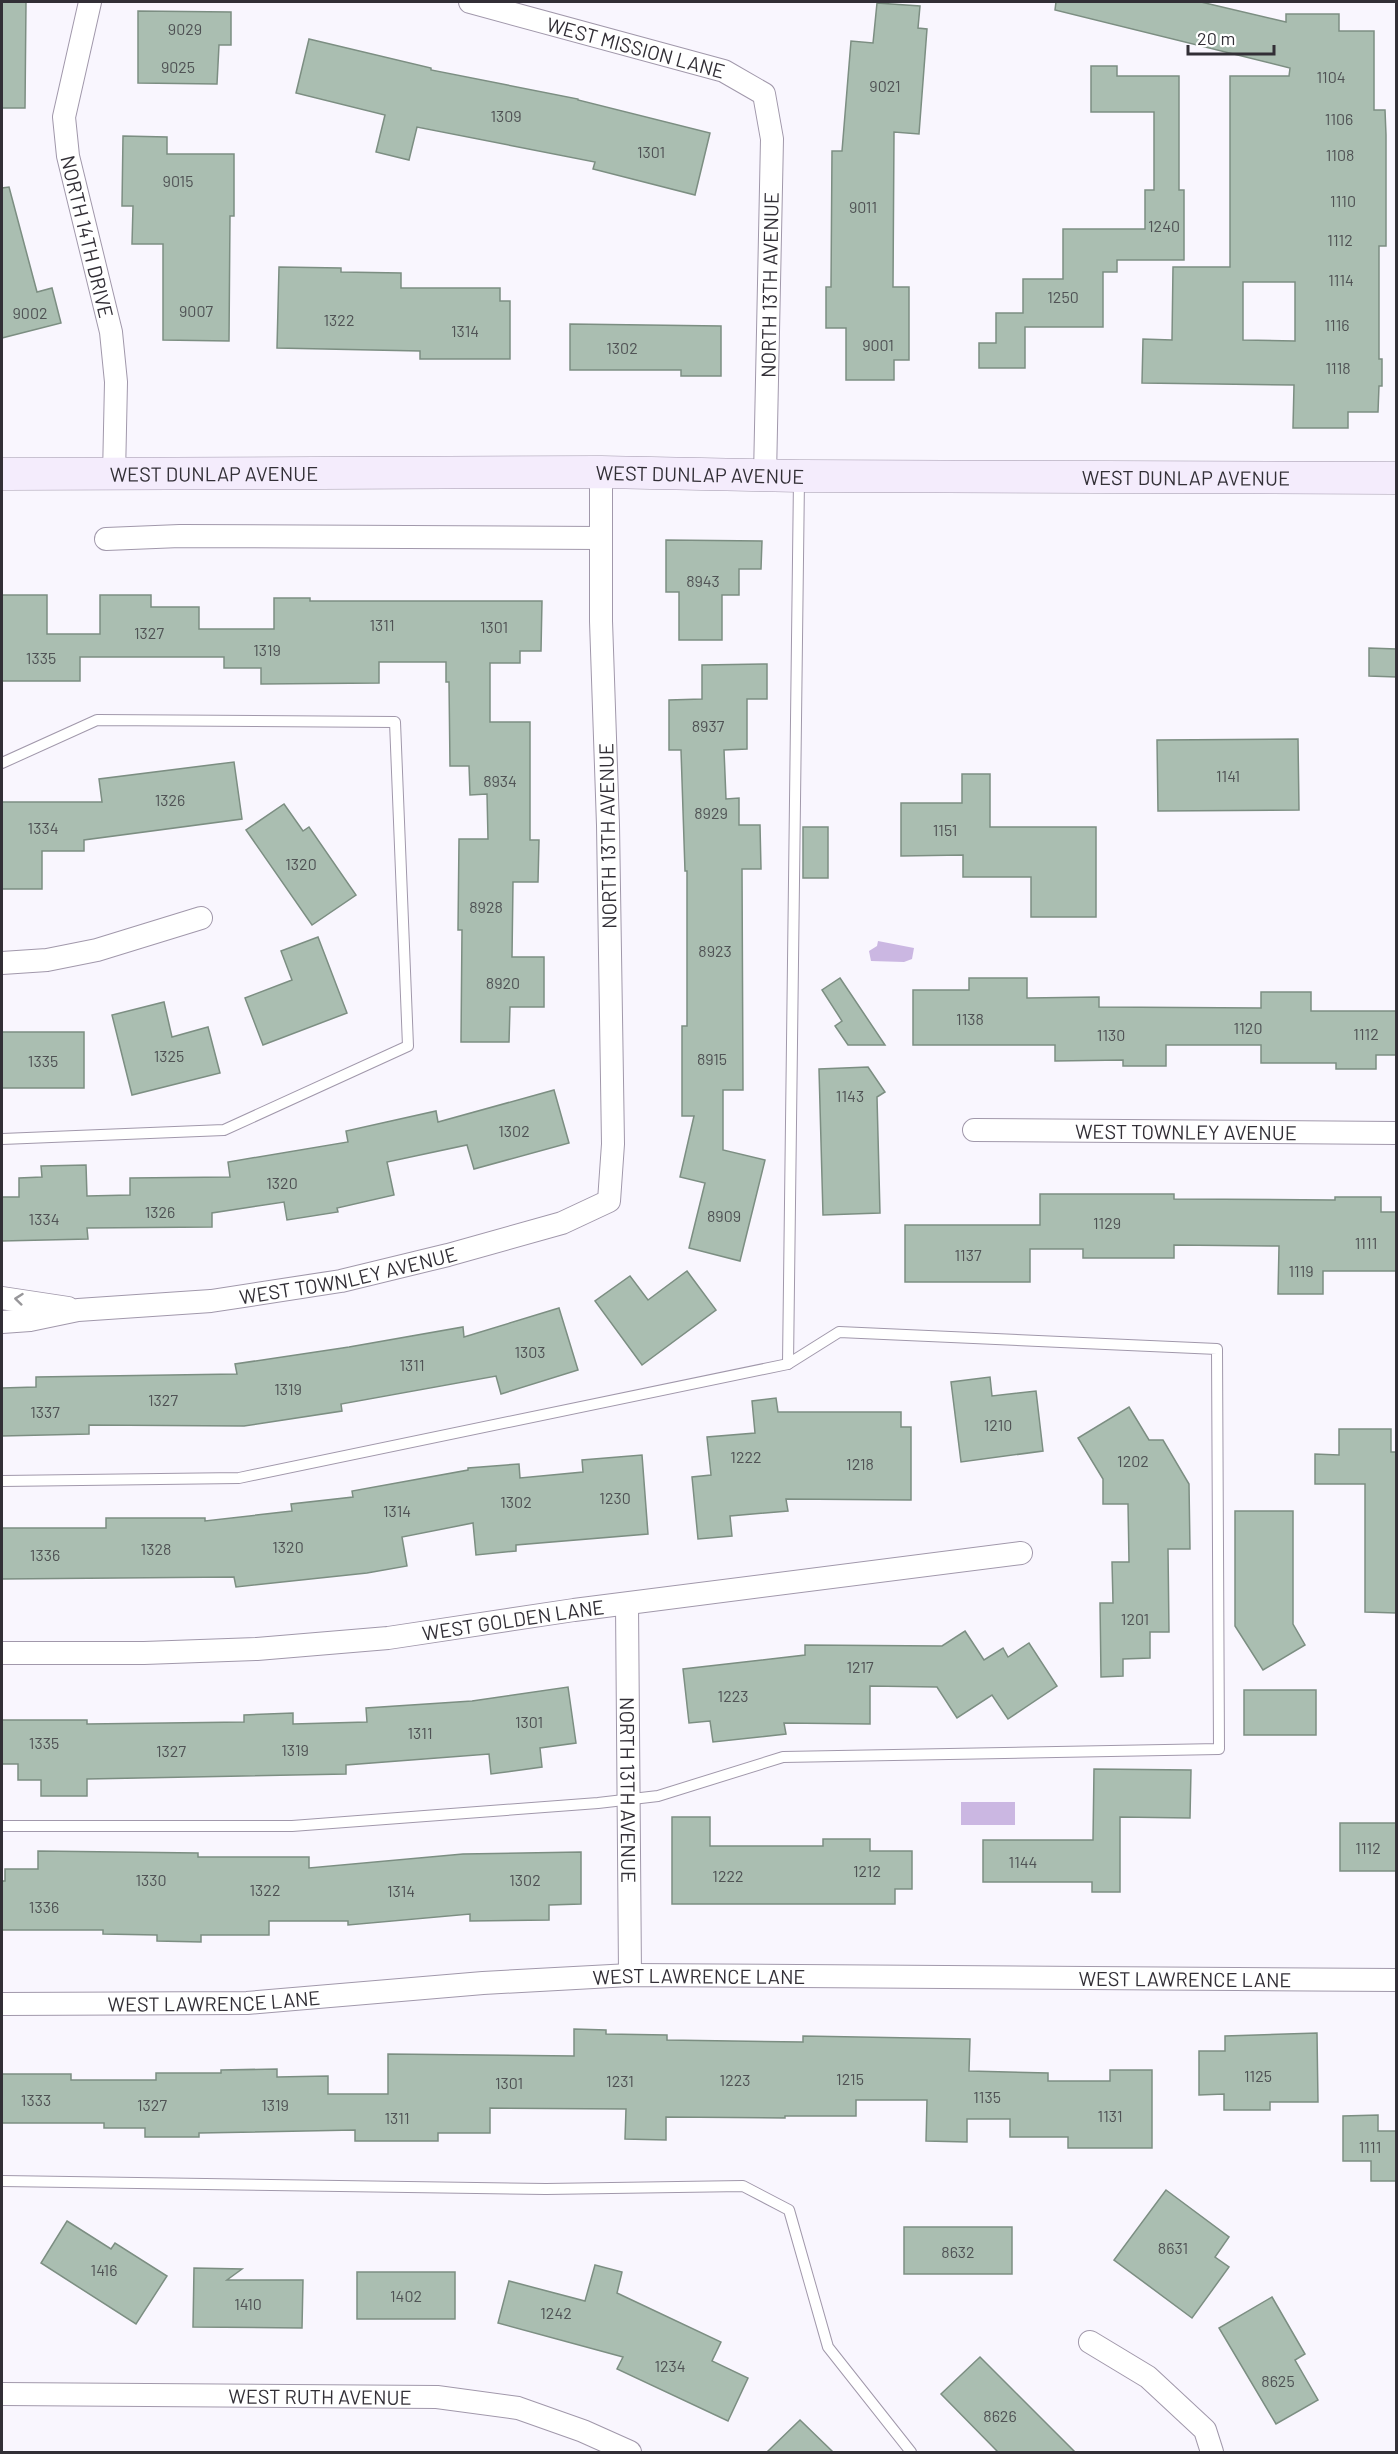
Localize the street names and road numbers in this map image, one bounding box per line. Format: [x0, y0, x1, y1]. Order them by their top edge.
street label: WEST MISSION LANE [544, 11, 728, 83]
street label: NORTH 14TH DRIVE [56, 153, 119, 320]
street label: NORTH 13TH AVENUE [755, 192, 783, 378]
street label: WEST DUNLAP AVENUE [595, 460, 804, 488]
street label: WEST DUNLAP AVENUE [110, 461, 318, 486]
street label: WEST DUNLAP AVENUE [1082, 465, 1290, 490]
street label: NORTH 13TH AVENUE [593, 743, 621, 929]
street label: WEST TOWNLEY AVENUE [1075, 1119, 1297, 1144]
street label: WEST TOWNLEY AVENUE [238, 1241, 460, 1308]
street label: WEST GOLDEN LANE [420, 1594, 606, 1645]
street label: NORTH 13TH AVENUE [616, 1697, 641, 1883]
street label: WEST LAWRENCE LANE [592, 1963, 805, 1989]
street label: WEST LAWRENCE LANE [1078, 1966, 1291, 1991]
street label: WEST LAWRENCE LANE [108, 1985, 321, 2016]
street label: WEST RUTH AVENUE [228, 2384, 412, 2409]

